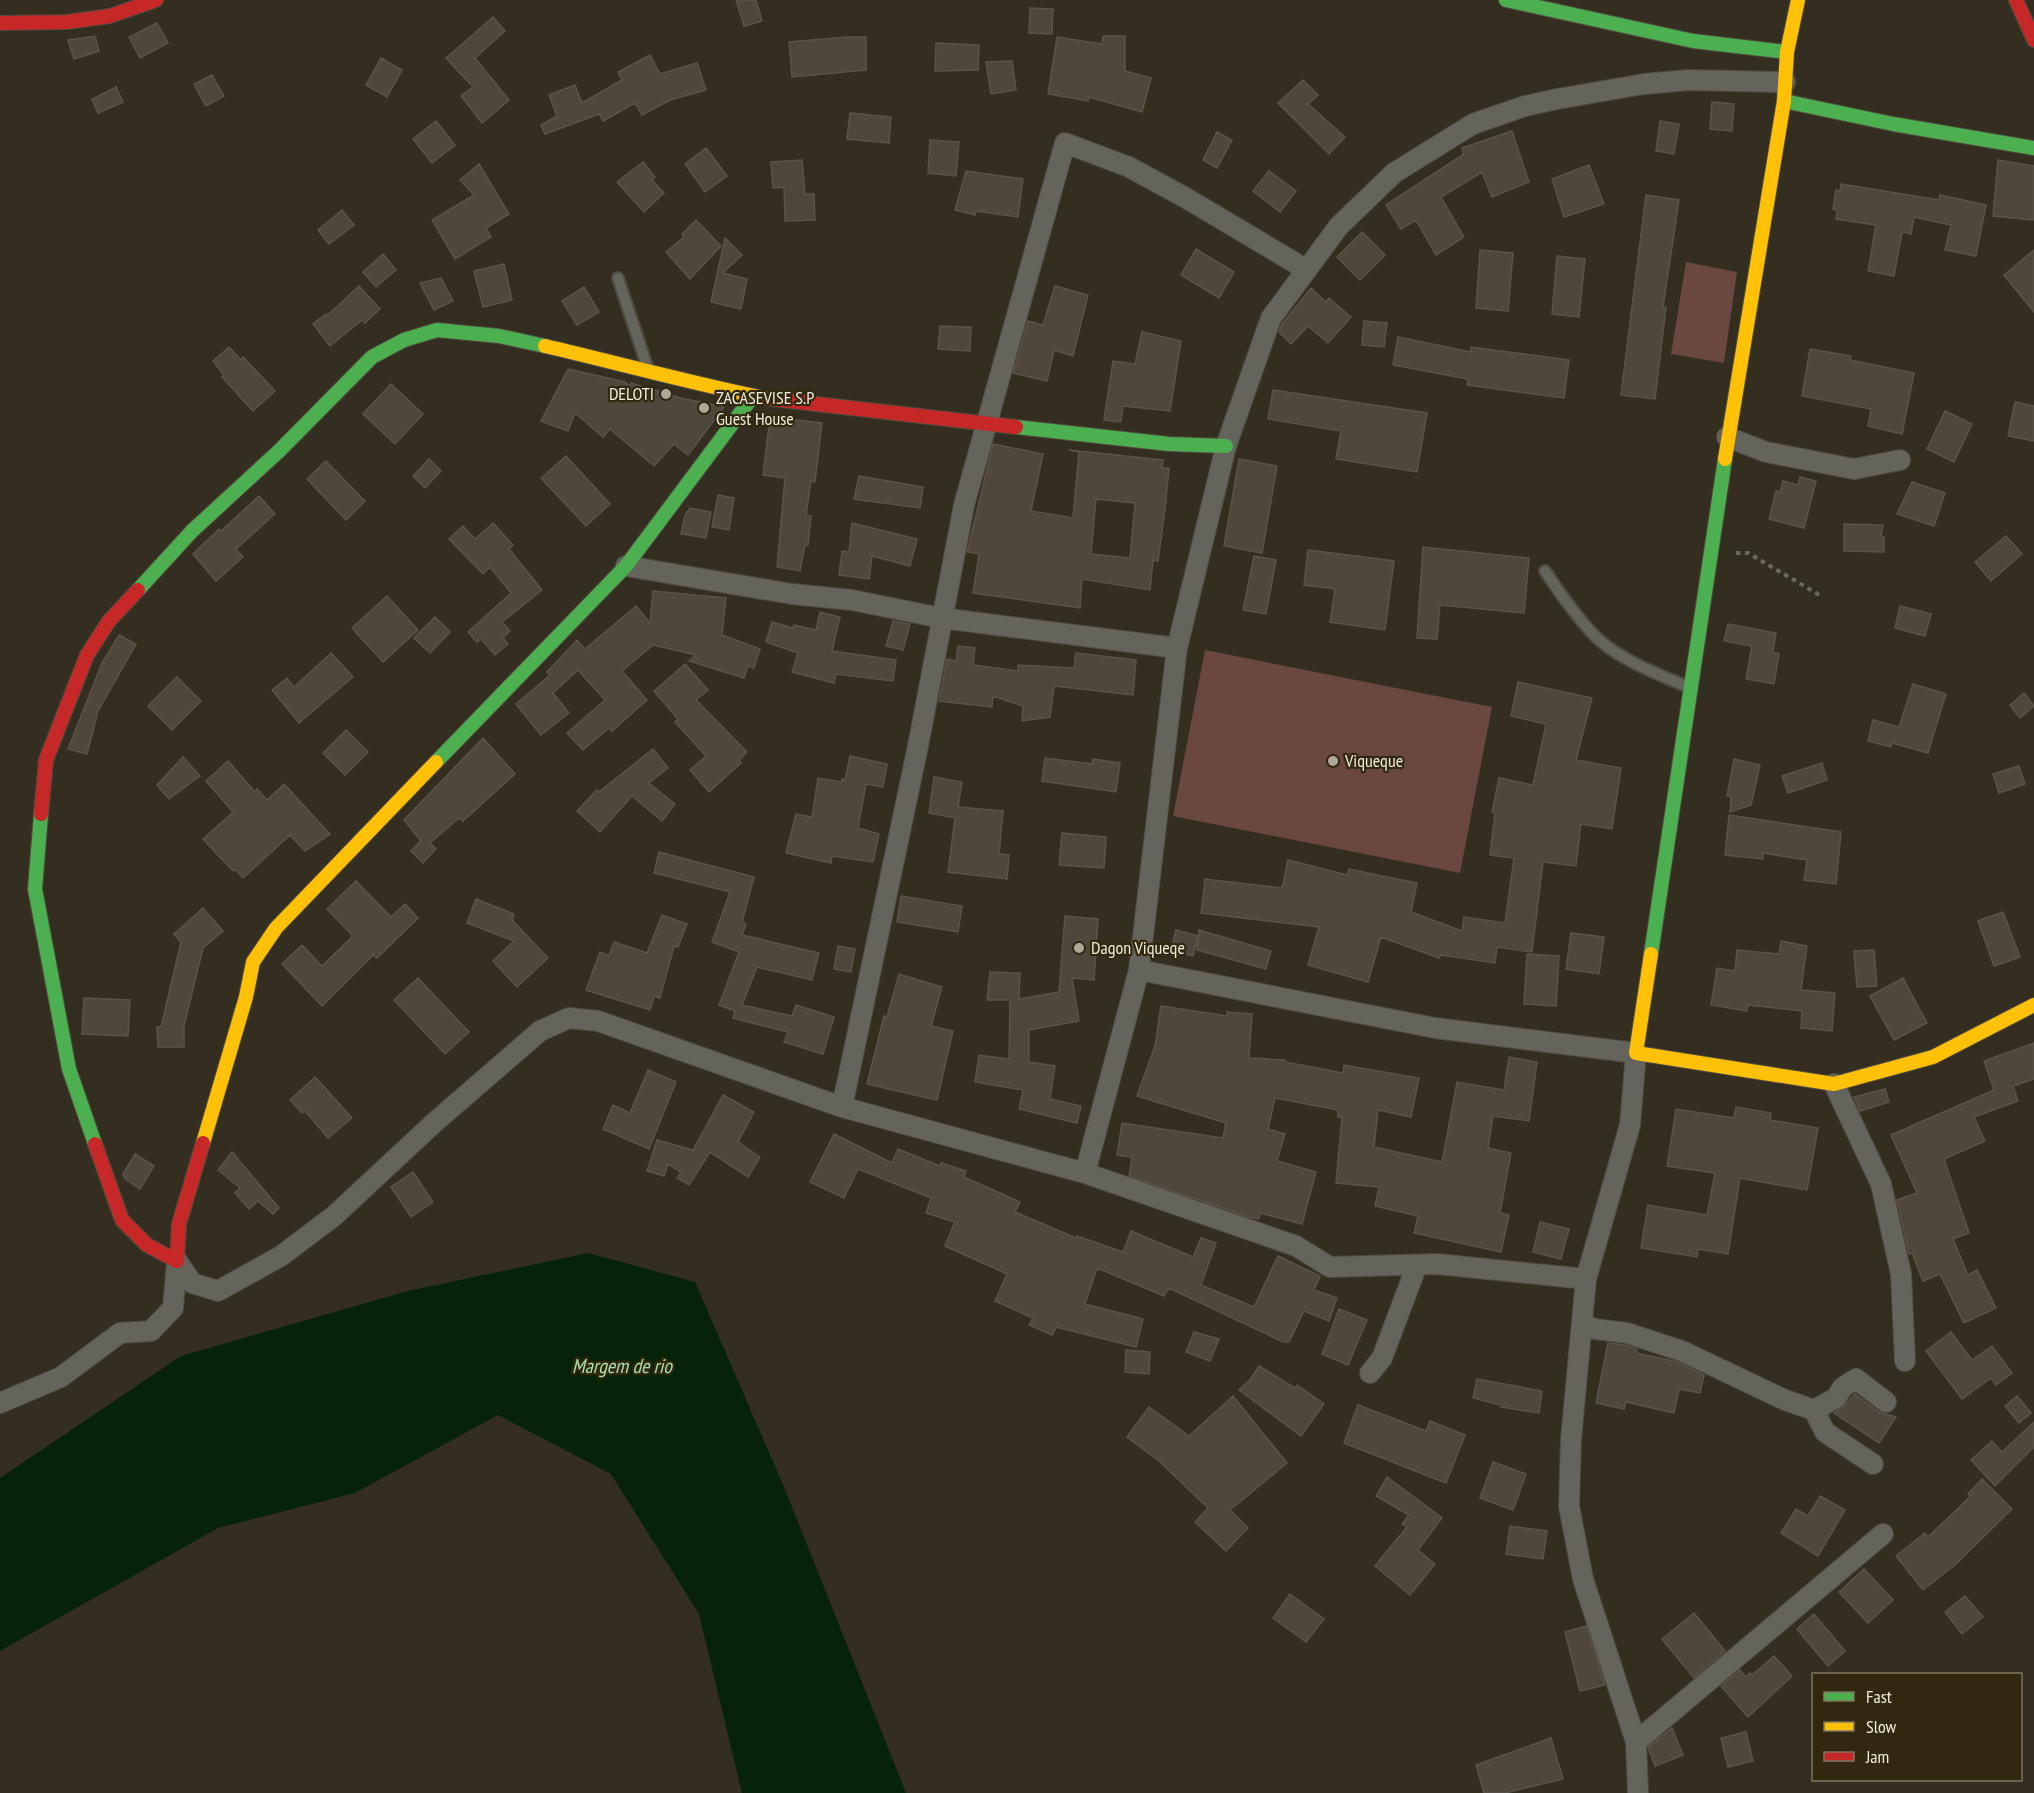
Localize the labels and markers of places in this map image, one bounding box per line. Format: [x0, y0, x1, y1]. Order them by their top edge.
place label: DELOTI [609, 382, 654, 405]
place label: ZACASEVISE S.P Guest House [716, 386, 814, 430]
marker: DELOTI [659, 387, 673, 401]
marker: ZACASEVISE S.P Guest House [697, 401, 711, 415]
place label: Viqueque [1344, 749, 1403, 772]
marker: Viqueque [1326, 754, 1340, 768]
place label: Dagon Viqueqe [1091, 936, 1185, 959]
marker: Dagon Viqueqe [1072, 941, 1086, 955]

